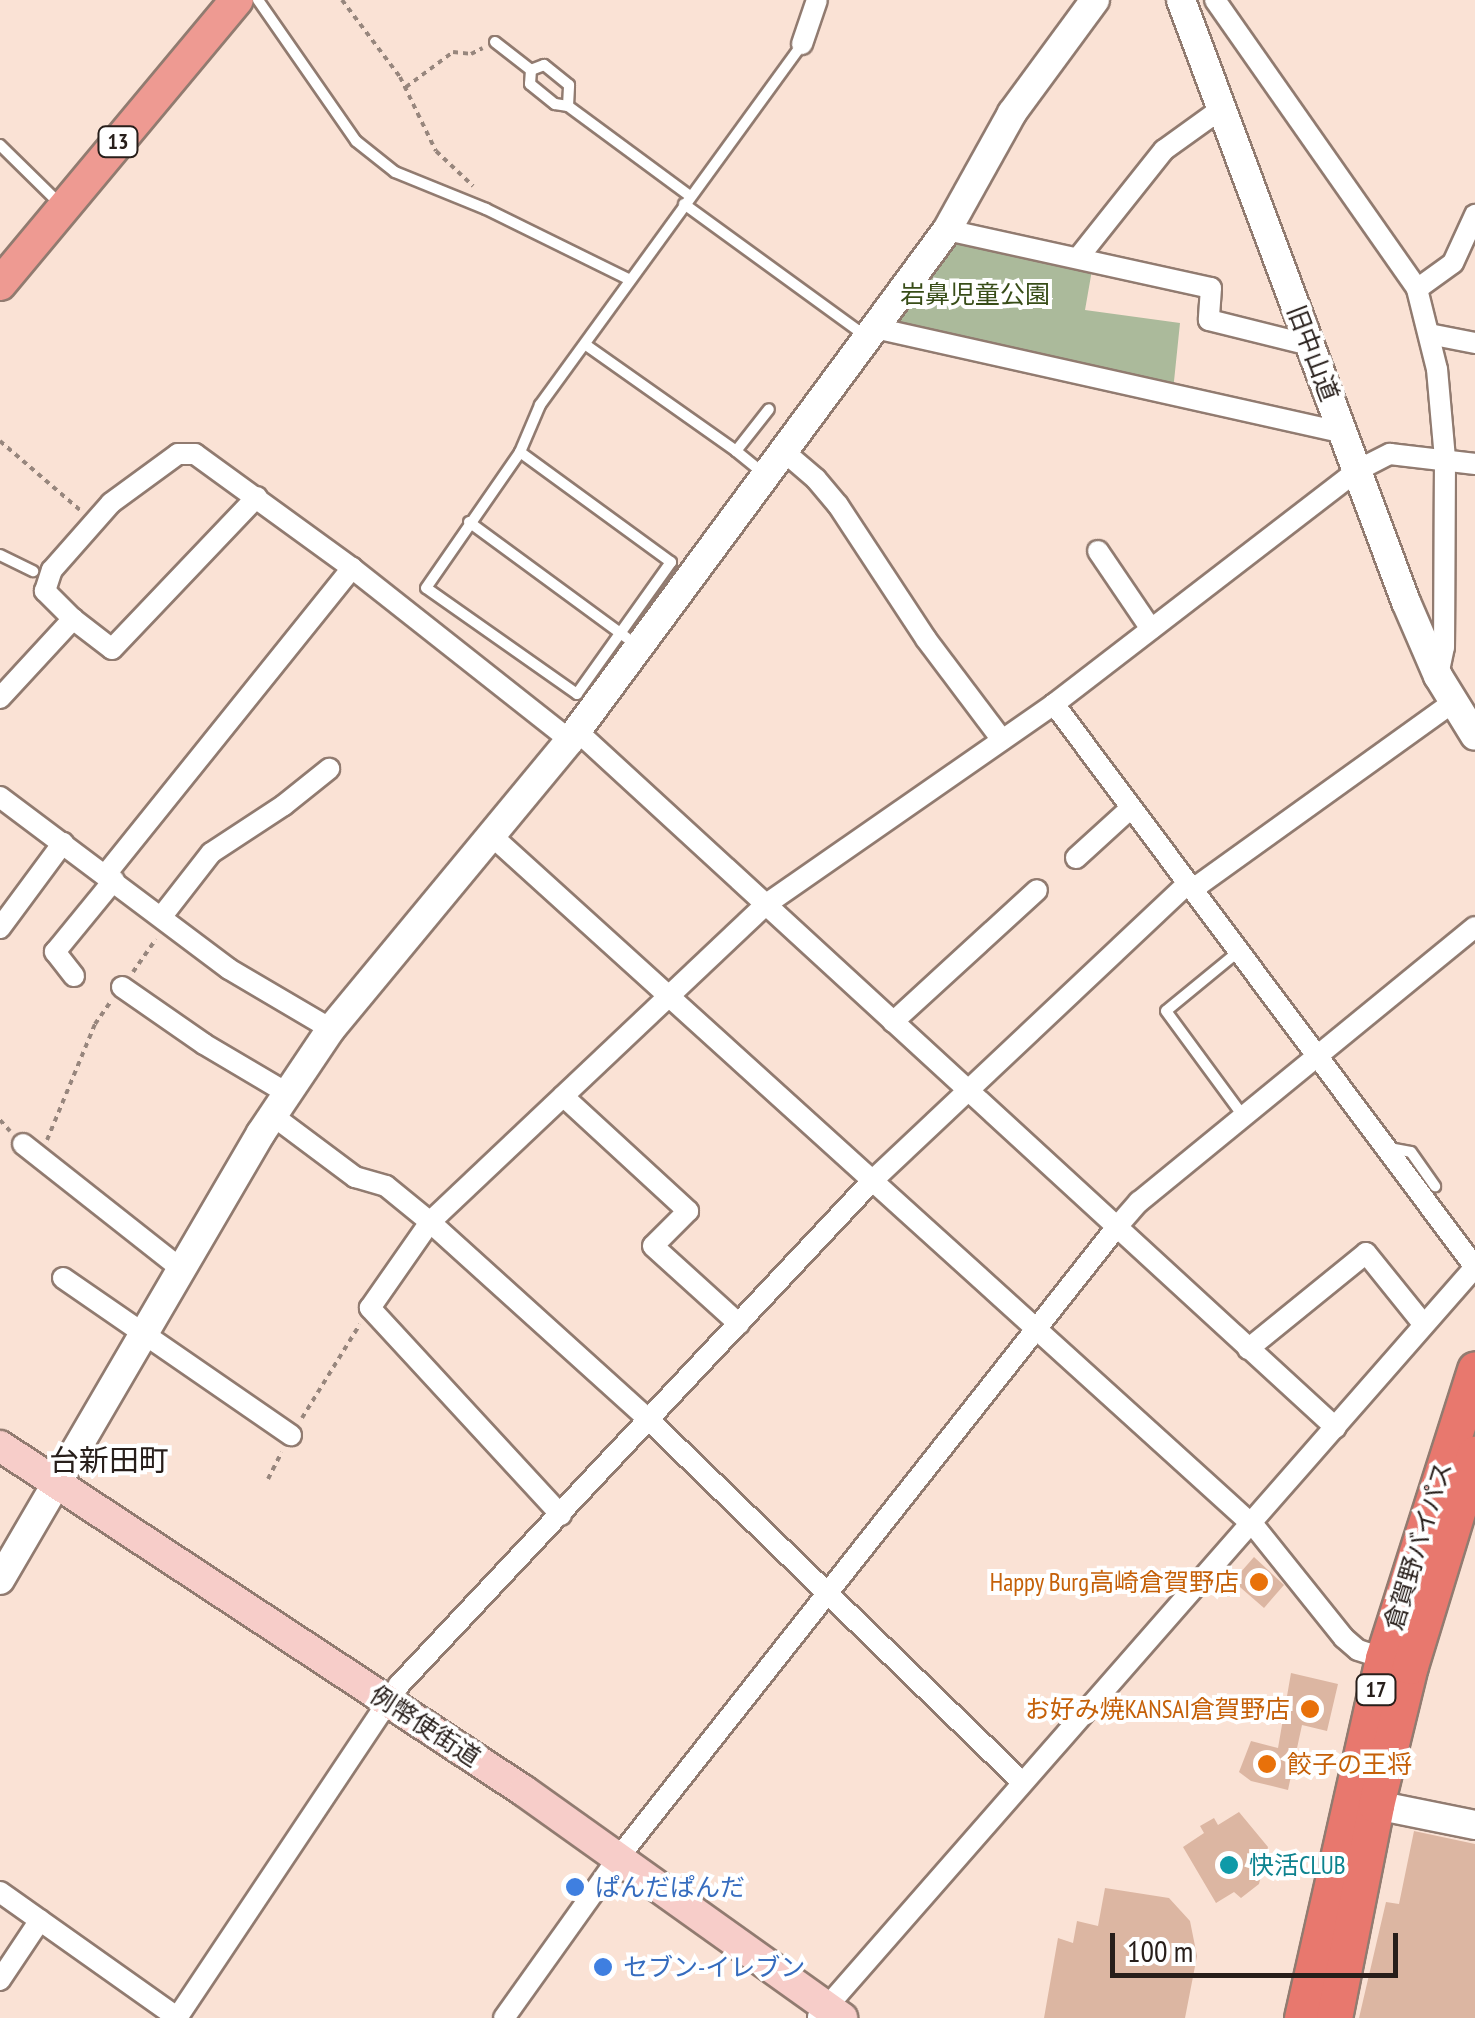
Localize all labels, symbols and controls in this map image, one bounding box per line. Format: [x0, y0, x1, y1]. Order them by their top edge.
road number: 13 [96, 125, 140, 159]
park label: 岩鼻児童公園 [900, 279, 1050, 309]
street label: 旧中山道 [1281, 301, 1345, 405]
district label: 台新田町 [49, 1442, 169, 1478]
street label: 倉賀野バイパス [1378, 1458, 1458, 1634]
place label: Happy Burg高崎倉賀野店 [989, 1567, 1239, 1597]
marker: Happy Burg高崎倉賀野店 [1248, 1571, 1270, 1593]
road number: 17 [1354, 1673, 1398, 1707]
street label: 例幣使街道 [364, 1679, 486, 1773]
place label: お好み焼KANSAI倉賀野店 [1025, 1694, 1290, 1724]
marker: お好み焼KANSAI倉賀野店 [1299, 1698, 1321, 1720]
place label: 餃子の王将 [1287, 1749, 1412, 1779]
marker: 餃子の王将 [1256, 1753, 1278, 1775]
place label: 快活CLUB [1249, 1850, 1346, 1880]
marker: 快活CLUB [1218, 1854, 1240, 1876]
place label: ぱんだぱんだ [595, 1872, 745, 1902]
marker: ぱんだぱんだ [564, 1876, 586, 1898]
scale bar [1115, 1913, 1402, 1975]
text: 100 m [1127, 1931, 1193, 1970]
place label: セブン-イレブン [623, 1952, 805, 1982]
marker: セブン-イレブン [592, 1956, 614, 1978]

